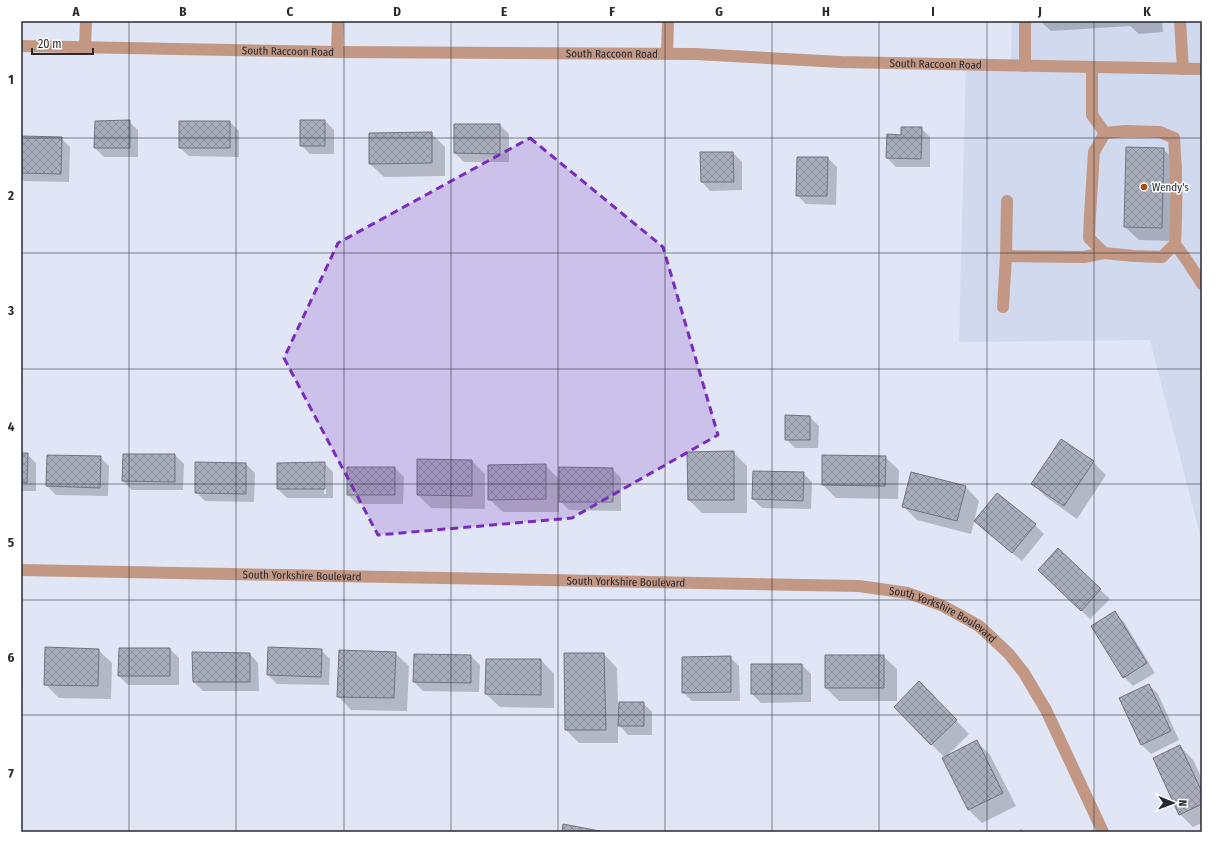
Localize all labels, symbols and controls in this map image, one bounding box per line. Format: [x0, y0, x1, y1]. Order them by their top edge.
text: A [71, 4, 80, 19]
text: B [179, 4, 187, 19]
text: C [287, 4, 294, 19]
text: D [393, 4, 401, 19]
text: E [501, 4, 507, 19]
text: F [609, 4, 615, 19]
text: G [715, 4, 723, 19]
text: H [822, 4, 830, 19]
text: I [931, 4, 935, 19]
text: J [1037, 4, 1042, 19]
text: K [1143, 4, 1151, 19]
scale bar [32, 30, 93, 56]
text: 20 m [38, 37, 62, 51]
street label: South Raccoon Road [242, 44, 334, 59]
street label: South Raccoon Road [566, 47, 658, 61]
street label: South Raccoon Road [889, 57, 982, 72]
text: 1 [8, 72, 14, 87]
place label: Wendy's [1152, 181, 1189, 194]
marker: Wendy's [1139, 182, 1149, 192]
text: 2 [7, 188, 14, 203]
text: 3 [7, 303, 14, 318]
text: 4 [8, 419, 15, 434]
text: 5 [8, 535, 14, 550]
street label: South Yorkshire Boulevard [242, 568, 361, 583]
street label: South Yorkshire Boulevard [566, 574, 685, 590]
street label: South Yorkshire Boulevard [888, 584, 999, 646]
text: 6 [8, 650, 15, 665]
text: 7 [8, 766, 14, 781]
north arrow [1153, 783, 1193, 823]
text: N [1176, 800, 1189, 807]

